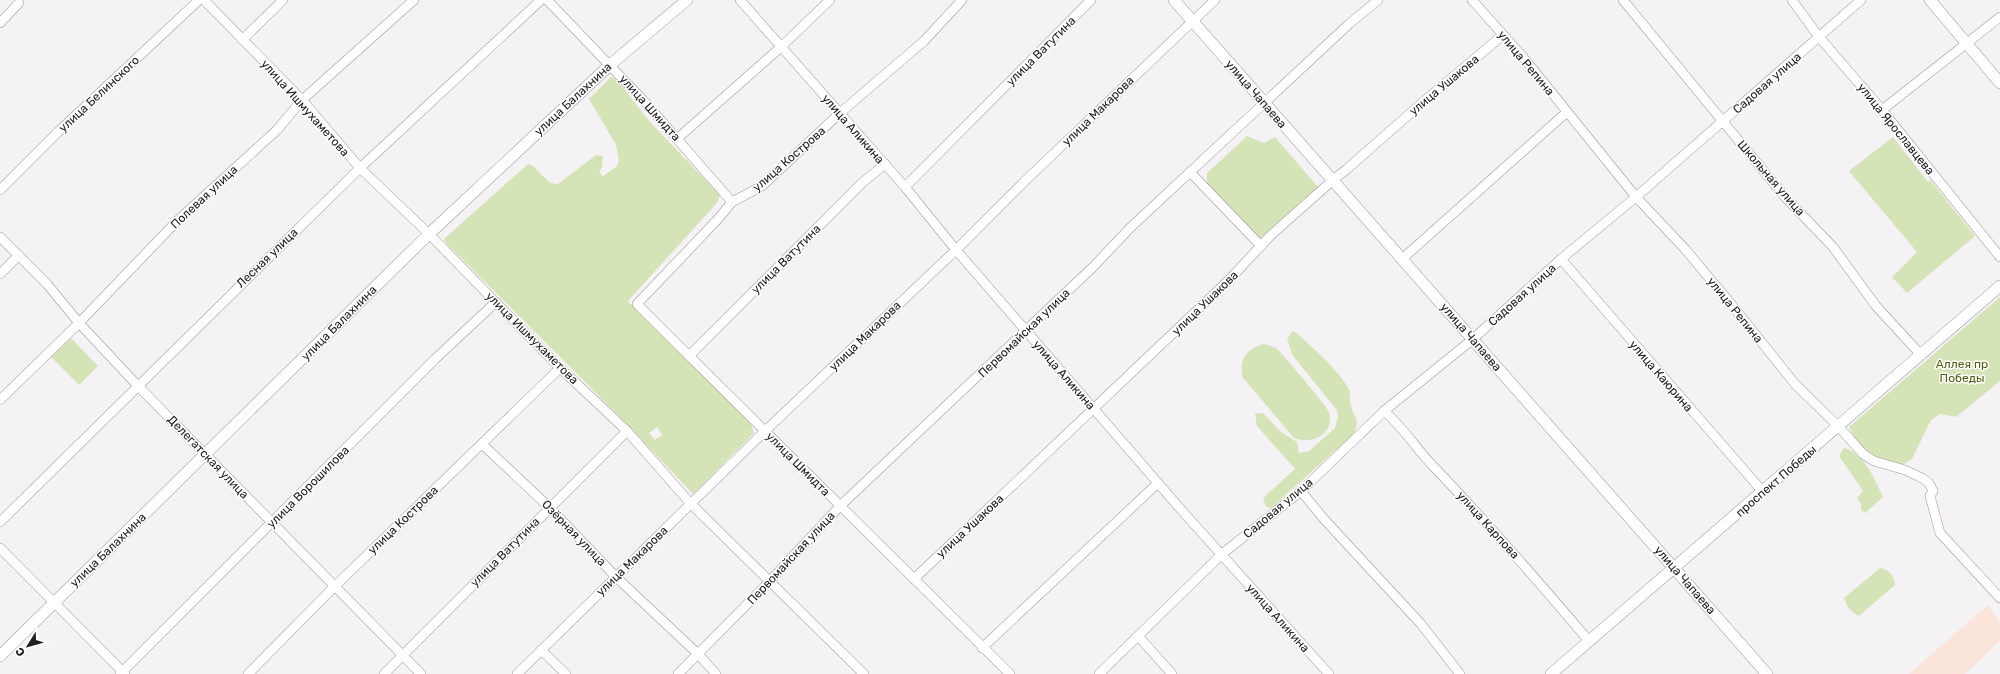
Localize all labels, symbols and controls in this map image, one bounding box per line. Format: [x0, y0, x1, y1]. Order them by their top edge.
street label: улица Ватутина [1003, 13, 1079, 89]
street label: улица Репина [1495, 28, 1557, 98]
street label: Садовая улица [1730, 49, 1804, 117]
street label: улица Ушакова [1406, 52, 1482, 118]
street label: улица Белинского [56, 53, 142, 135]
street label: улица Ишмухаметова [258, 57, 352, 159]
street label: улица Чапаева [1223, 57, 1289, 131]
street label: улица Балахнина [532, 60, 614, 138]
street label: улица Шмидта [617, 72, 683, 144]
street label: улица Макарова [1059, 73, 1137, 149]
street label: улица Ярославцева [1855, 80, 1937, 178]
street label: улица Аликина [819, 91, 887, 167]
street label: улица Кострова [750, 124, 828, 194]
street label: Школьная улица [1734, 137, 1808, 219]
street label: Полевая улица [168, 162, 240, 232]
street label: улица Ватутина [748, 221, 824, 297]
street label: Лесная улица [233, 225, 301, 291]
street label: Садовая улица [1485, 261, 1559, 329]
street label: улица Ушакова [1169, 268, 1241, 338]
street label: улица Репина [1704, 274, 1766, 346]
street label: улица Балахнина [299, 283, 379, 363]
street label: Первомайская улица [975, 286, 1073, 380]
street label: улица Ишмухаметова [483, 289, 581, 387]
street label: улица Макарова [826, 298, 904, 374]
street label: улица Чапаева [1438, 300, 1504, 374]
street label: улица Аликина [1030, 337, 1098, 413]
street label: улица Каюрина [1626, 338, 1696, 414]
park label: Аллея пр Победы [1936, 357, 1988, 385]
street label: Делегатская улица [165, 412, 251, 502]
street label: улица Шмидта [763, 429, 833, 499]
street label: проспект Победы [1733, 442, 1819, 520]
street label: улица Ворошилова [264, 443, 352, 531]
street label: Садовая улица [1241, 475, 1315, 541]
street label: улица Кострова [365, 483, 441, 557]
street label: улица Карпова [1454, 488, 1522, 562]
street label: улица Ушакова [934, 491, 1006, 561]
street label: Озёрная улица [539, 497, 609, 569]
street label: Первомайская улица [744, 509, 838, 607]
street label: улица Балахнина [67, 510, 149, 590]
street label: улица Ватутина [467, 514, 543, 590]
street label: улица Макарова [593, 523, 671, 599]
street label: улица Чапаева [1652, 543, 1718, 617]
street label: улица Аликина [1244, 581, 1312, 655]
north arrow [8, 626, 48, 666]
text: С [13, 645, 28, 659]

